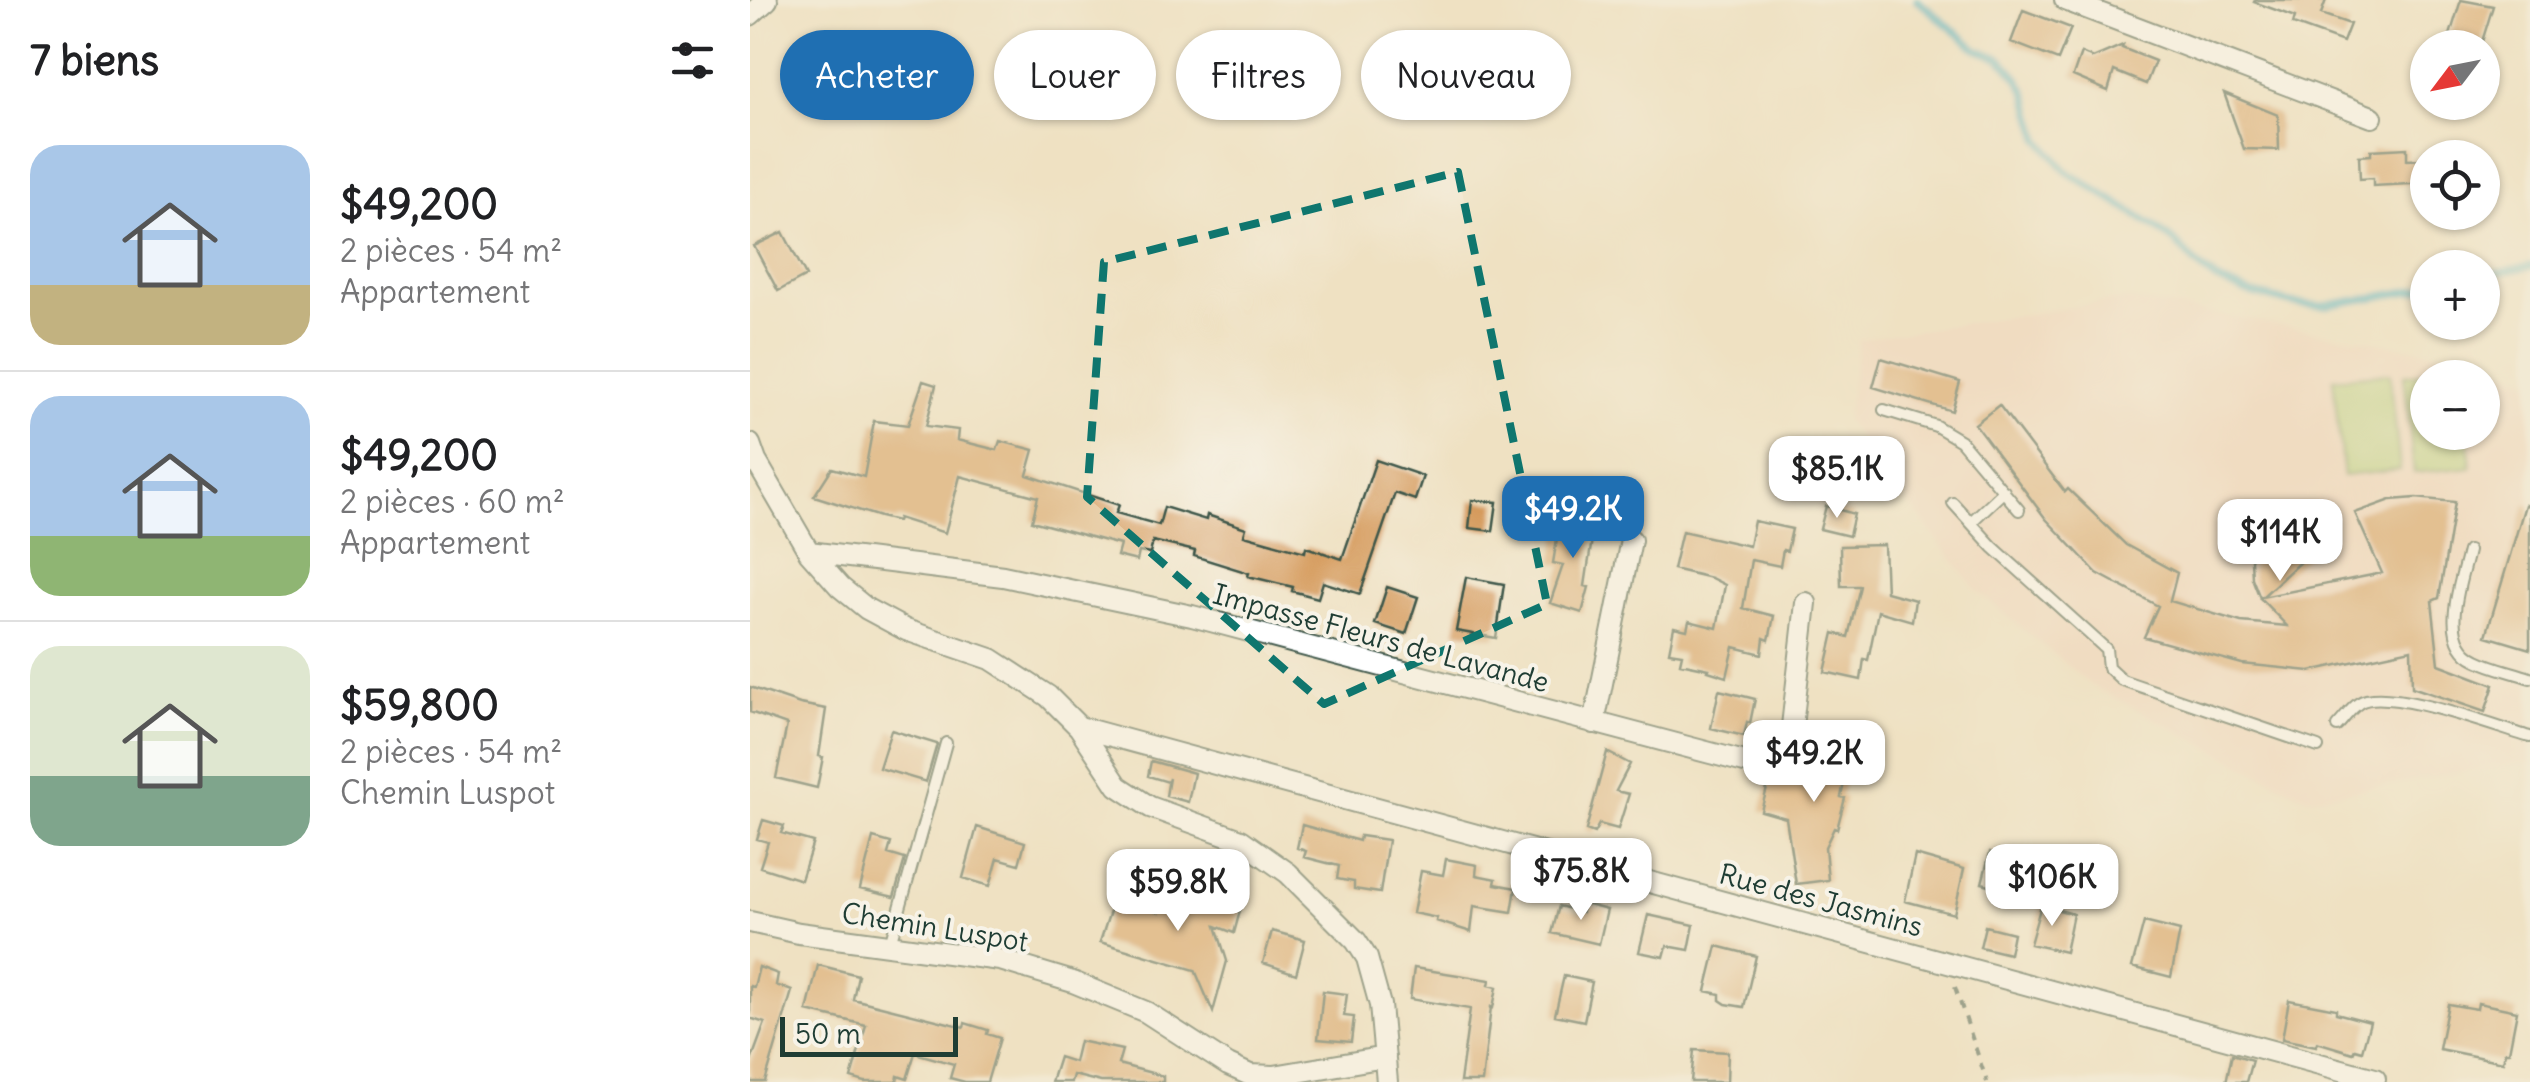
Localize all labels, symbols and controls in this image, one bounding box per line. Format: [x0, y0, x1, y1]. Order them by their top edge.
chip: Acheter [780, 30, 974, 120]
chip: Louer [994, 30, 1156, 120]
chip: Filtres [1176, 30, 1341, 120]
chip: Nouveau [1361, 30, 1571, 120]
north arrow [2410, 30, 2500, 120]
map controls [2410, 30, 2500, 450]
icon: filters [665, 33, 720, 88]
text: 7 biens [30, 34, 159, 86]
button: locate [2410, 140, 2500, 230]
text: $49,200 [340, 178, 498, 230]
icon: home [110, 185, 230, 305]
text: 2 pièces · 54 m² [340, 230, 562, 271]
button: + [2410, 250, 2500, 340]
text: Appartement [340, 271, 530, 312]
button: − [2410, 360, 2500, 450]
text: $49,200 [340, 429, 498, 481]
icon: home [110, 436, 230, 556]
pin: $85.1K [1756, 436, 1918, 521]
text: $85.1K [1791, 448, 1883, 489]
pin: $49.2K [1492, 476, 1654, 561]
text: 2 pièces · 60 m² [340, 481, 565, 522]
text: $49.2K [1524, 488, 1622, 529]
pin: $114K [2210, 499, 2350, 584]
text: $114K [2240, 511, 2320, 552]
text: Appartement [340, 522, 530, 563]
street label: Impasse Fleurs de Lavande [1209, 576, 1553, 700]
text: $59,800 [340, 679, 499, 731]
icon: home [110, 686, 230, 806]
pin: $49.2K [1733, 720, 1895, 805]
text: 2 pièces · 54 m² [340, 731, 562, 772]
text: $49.2K [1765, 732, 1863, 773]
text: Chemin Luspot [340, 772, 555, 813]
pin: $75.8K [1500, 838, 1662, 923]
pin: $106K [1982, 844, 2122, 929]
pin: $59.8K [1097, 849, 1259, 934]
text: $75.8K [1533, 850, 1629, 891]
street label: Rue des Jasmins [1715, 856, 1927, 944]
text: $106K [2007, 856, 2097, 897]
text: $59.8K [1129, 861, 1227, 902]
street label: Chemin Luspot [839, 894, 1031, 960]
scale bar [780, 1012, 958, 1056]
text: 50 m [795, 1016, 861, 1052]

